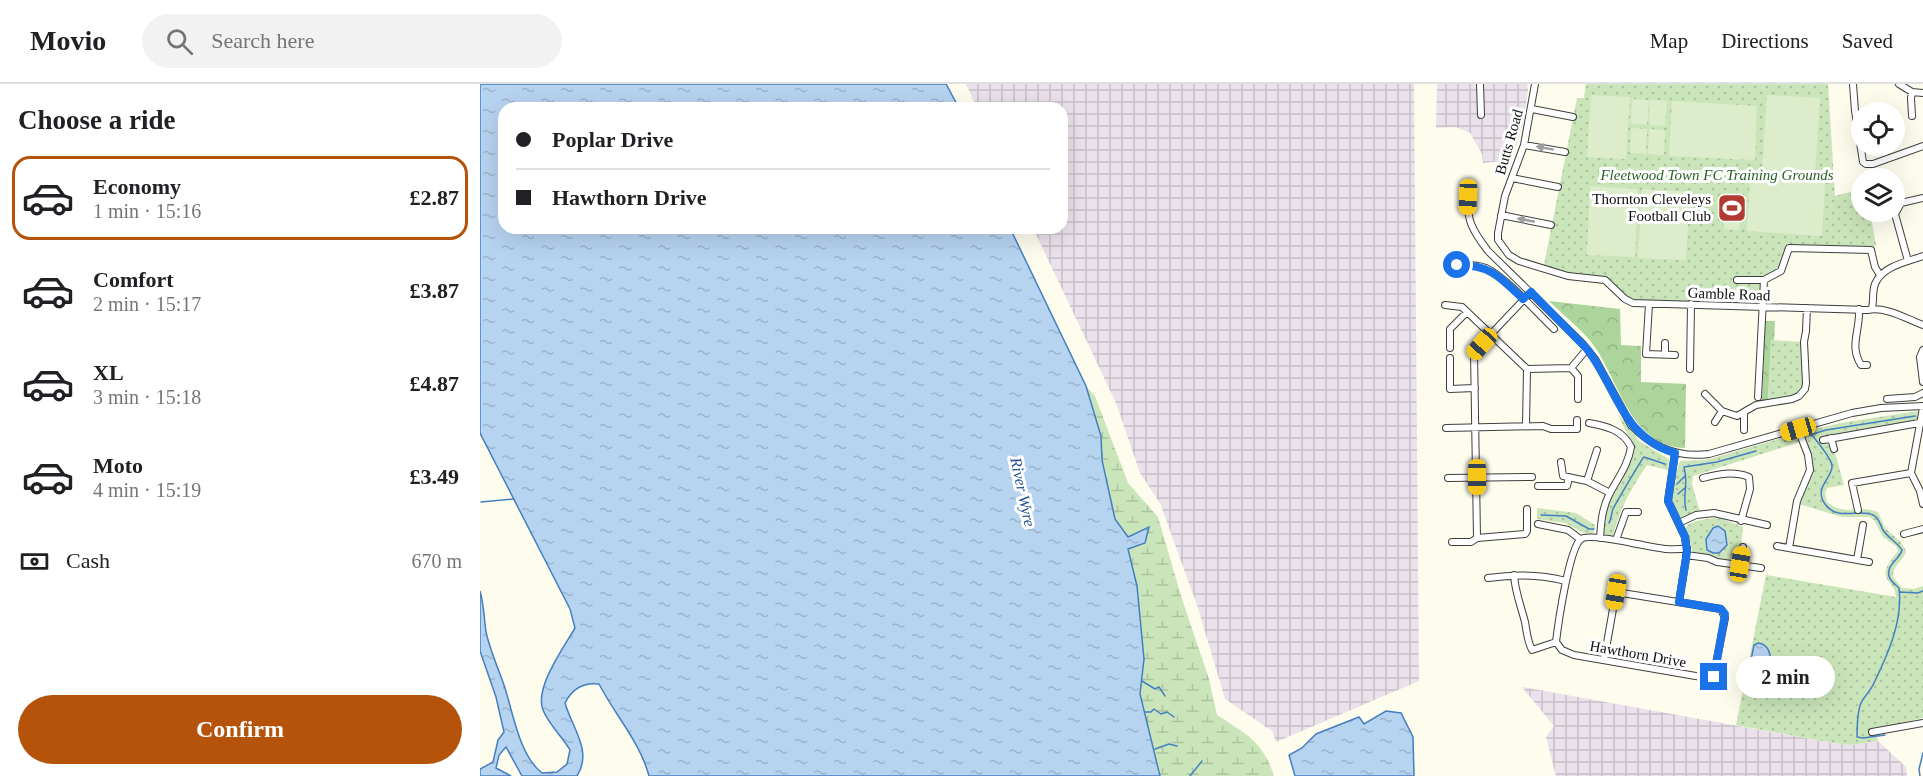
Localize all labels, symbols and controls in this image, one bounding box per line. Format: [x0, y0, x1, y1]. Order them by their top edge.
search box [142, 14, 562, 68]
text: Movio [30, 25, 106, 56]
icon: search [163, 25, 196, 58]
text: Search here [211, 28, 314, 53]
text: Map [1650, 29, 1688, 53]
text: Directions [1721, 29, 1809, 53]
text: Saved [1842, 29, 1893, 53]
map controls [1851, 102, 1905, 222]
button: locate [1851, 102, 1905, 156]
text: Choose a ride [18, 105, 176, 135]
street label: Butts Road [1492, 107, 1526, 176]
text: Poplar Drive [552, 127, 673, 152]
one-way arrow [1535, 143, 1554, 152]
park label: Fleetwood Town FC Training Grounds [1599, 167, 1834, 183]
button: layers [1851, 168, 1905, 222]
icon: car [21, 171, 75, 225]
text: Economy [93, 174, 181, 199]
car [1458, 179, 1478, 215]
text: £2.87 [410, 185, 459, 210]
text: Hawthorn Drive [552, 185, 707, 210]
place label: Thornton Cleveleys Football Club [1592, 191, 1711, 224]
sports icon: Thornton Cleveleys Football Club [1716, 192, 1748, 224]
text: 1 min · 15:16 [93, 200, 201, 222]
one-way arrow [1516, 215, 1535, 224]
route start [1443, 251, 1470, 278]
icon: car [21, 264, 75, 318]
text: Comfort [93, 267, 174, 292]
text: £3.87 [410, 278, 459, 303]
street label: Gamble Road [1687, 285, 1771, 303]
text: 2 min · 15:17 [93, 293, 201, 315]
car [1463, 325, 1501, 363]
icon: car [21, 357, 75, 411]
text: XL [93, 360, 124, 385]
text: £4.87 [410, 371, 459, 396]
text: 3 min · 15:18 [93, 386, 201, 408]
car [1778, 415, 1818, 443]
icon: car [21, 450, 75, 504]
text: Moto [93, 453, 143, 478]
water label: River Wyre [1006, 455, 1039, 528]
car [1468, 459, 1486, 495]
text: £3.49 [410, 464, 459, 489]
text: 4 min · 15:19 [93, 479, 201, 501]
icon: cash [18, 545, 51, 578]
car [1728, 545, 1752, 583]
text: Cash [66, 548, 110, 573]
text: 670 m [411, 550, 462, 572]
car [1604, 573, 1628, 611]
street label: Hawthorn Drive [1588, 638, 1688, 670]
callout: 2 min [1735, 656, 1834, 698]
route end [1700, 663, 1727, 690]
text: 2 min [1761, 666, 1810, 688]
button: Confirm [18, 695, 462, 764]

